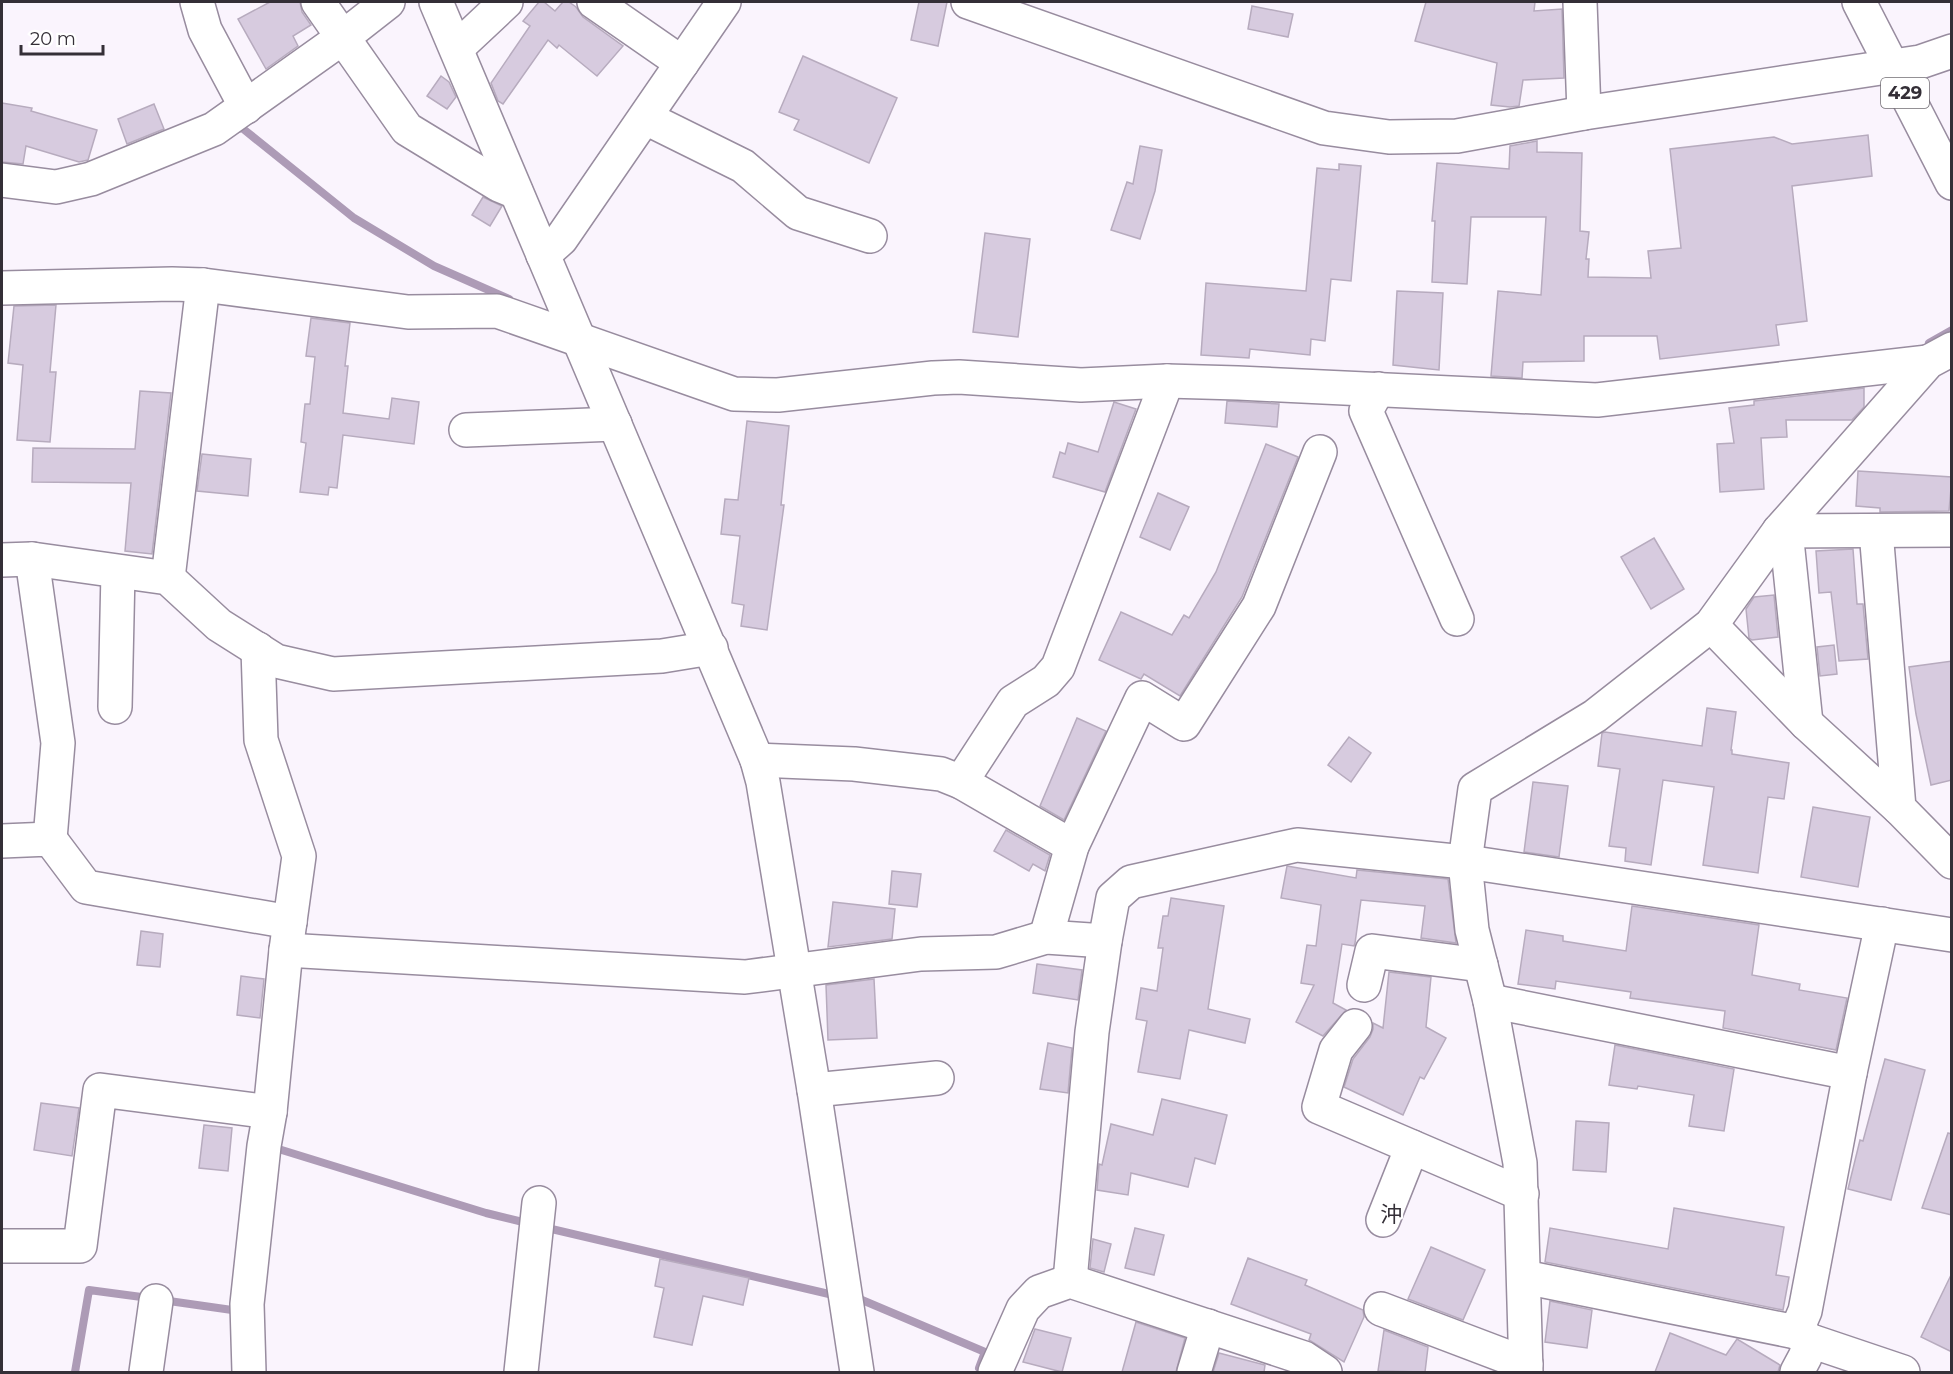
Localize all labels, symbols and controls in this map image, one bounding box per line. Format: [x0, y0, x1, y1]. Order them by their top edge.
scale bar [21, 18, 104, 56]
text: 20 m [30, 28, 76, 50]
road number: 429 [1881, 78, 1929, 108]
district label: 沖 [1380, 1201, 1402, 1228]

